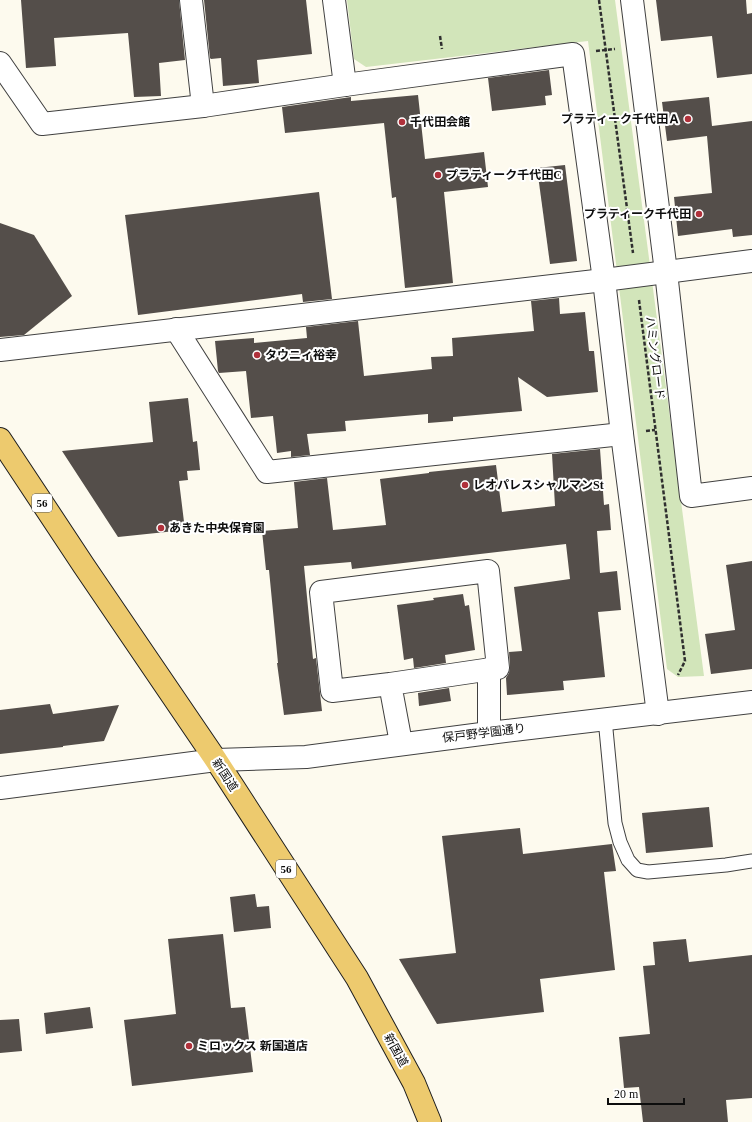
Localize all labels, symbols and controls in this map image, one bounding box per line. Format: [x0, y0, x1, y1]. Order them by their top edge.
place label: プラティーク千代田Ａ [561, 112, 680, 126]
marker: プラティーク千代田Ａ [683, 114, 693, 124]
place label: 千代田会館 [410, 115, 470, 129]
marker: 千代田会館 [397, 117, 407, 127]
place label: プラティーク千代田C [446, 168, 562, 182]
marker: プラティーク千代田C [433, 170, 443, 180]
place label: プラティーク千代田 [584, 207, 691, 221]
marker: プラティーク千代田 [694, 209, 704, 219]
street label: ハミングロード [643, 315, 667, 401]
place label: タウニィ裕幸 [265, 348, 337, 362]
marker: タウニィ裕幸 [252, 350, 262, 360]
place label: レオパレスシャルマンSt [473, 478, 604, 492]
marker: レオパレスシャルマンSt [460, 480, 470, 490]
road number: 56 [32, 494, 52, 512]
place label: あきた中央保育園 [169, 521, 265, 535]
marker: あきた中央保育園 [156, 523, 166, 533]
street label: 保戸野学園通り [441, 721, 527, 745]
street label: 新国道 [209, 756, 241, 794]
road number: 56 [276, 860, 296, 878]
street label: 新国道 [381, 1031, 411, 1069]
place label: ミロックス 新国道店 [197, 1039, 308, 1053]
marker: ミロックス 新国道店 [184, 1041, 194, 1051]
scale bar [608, 1080, 684, 1106]
text: 20 m [614, 1087, 639, 1101]

